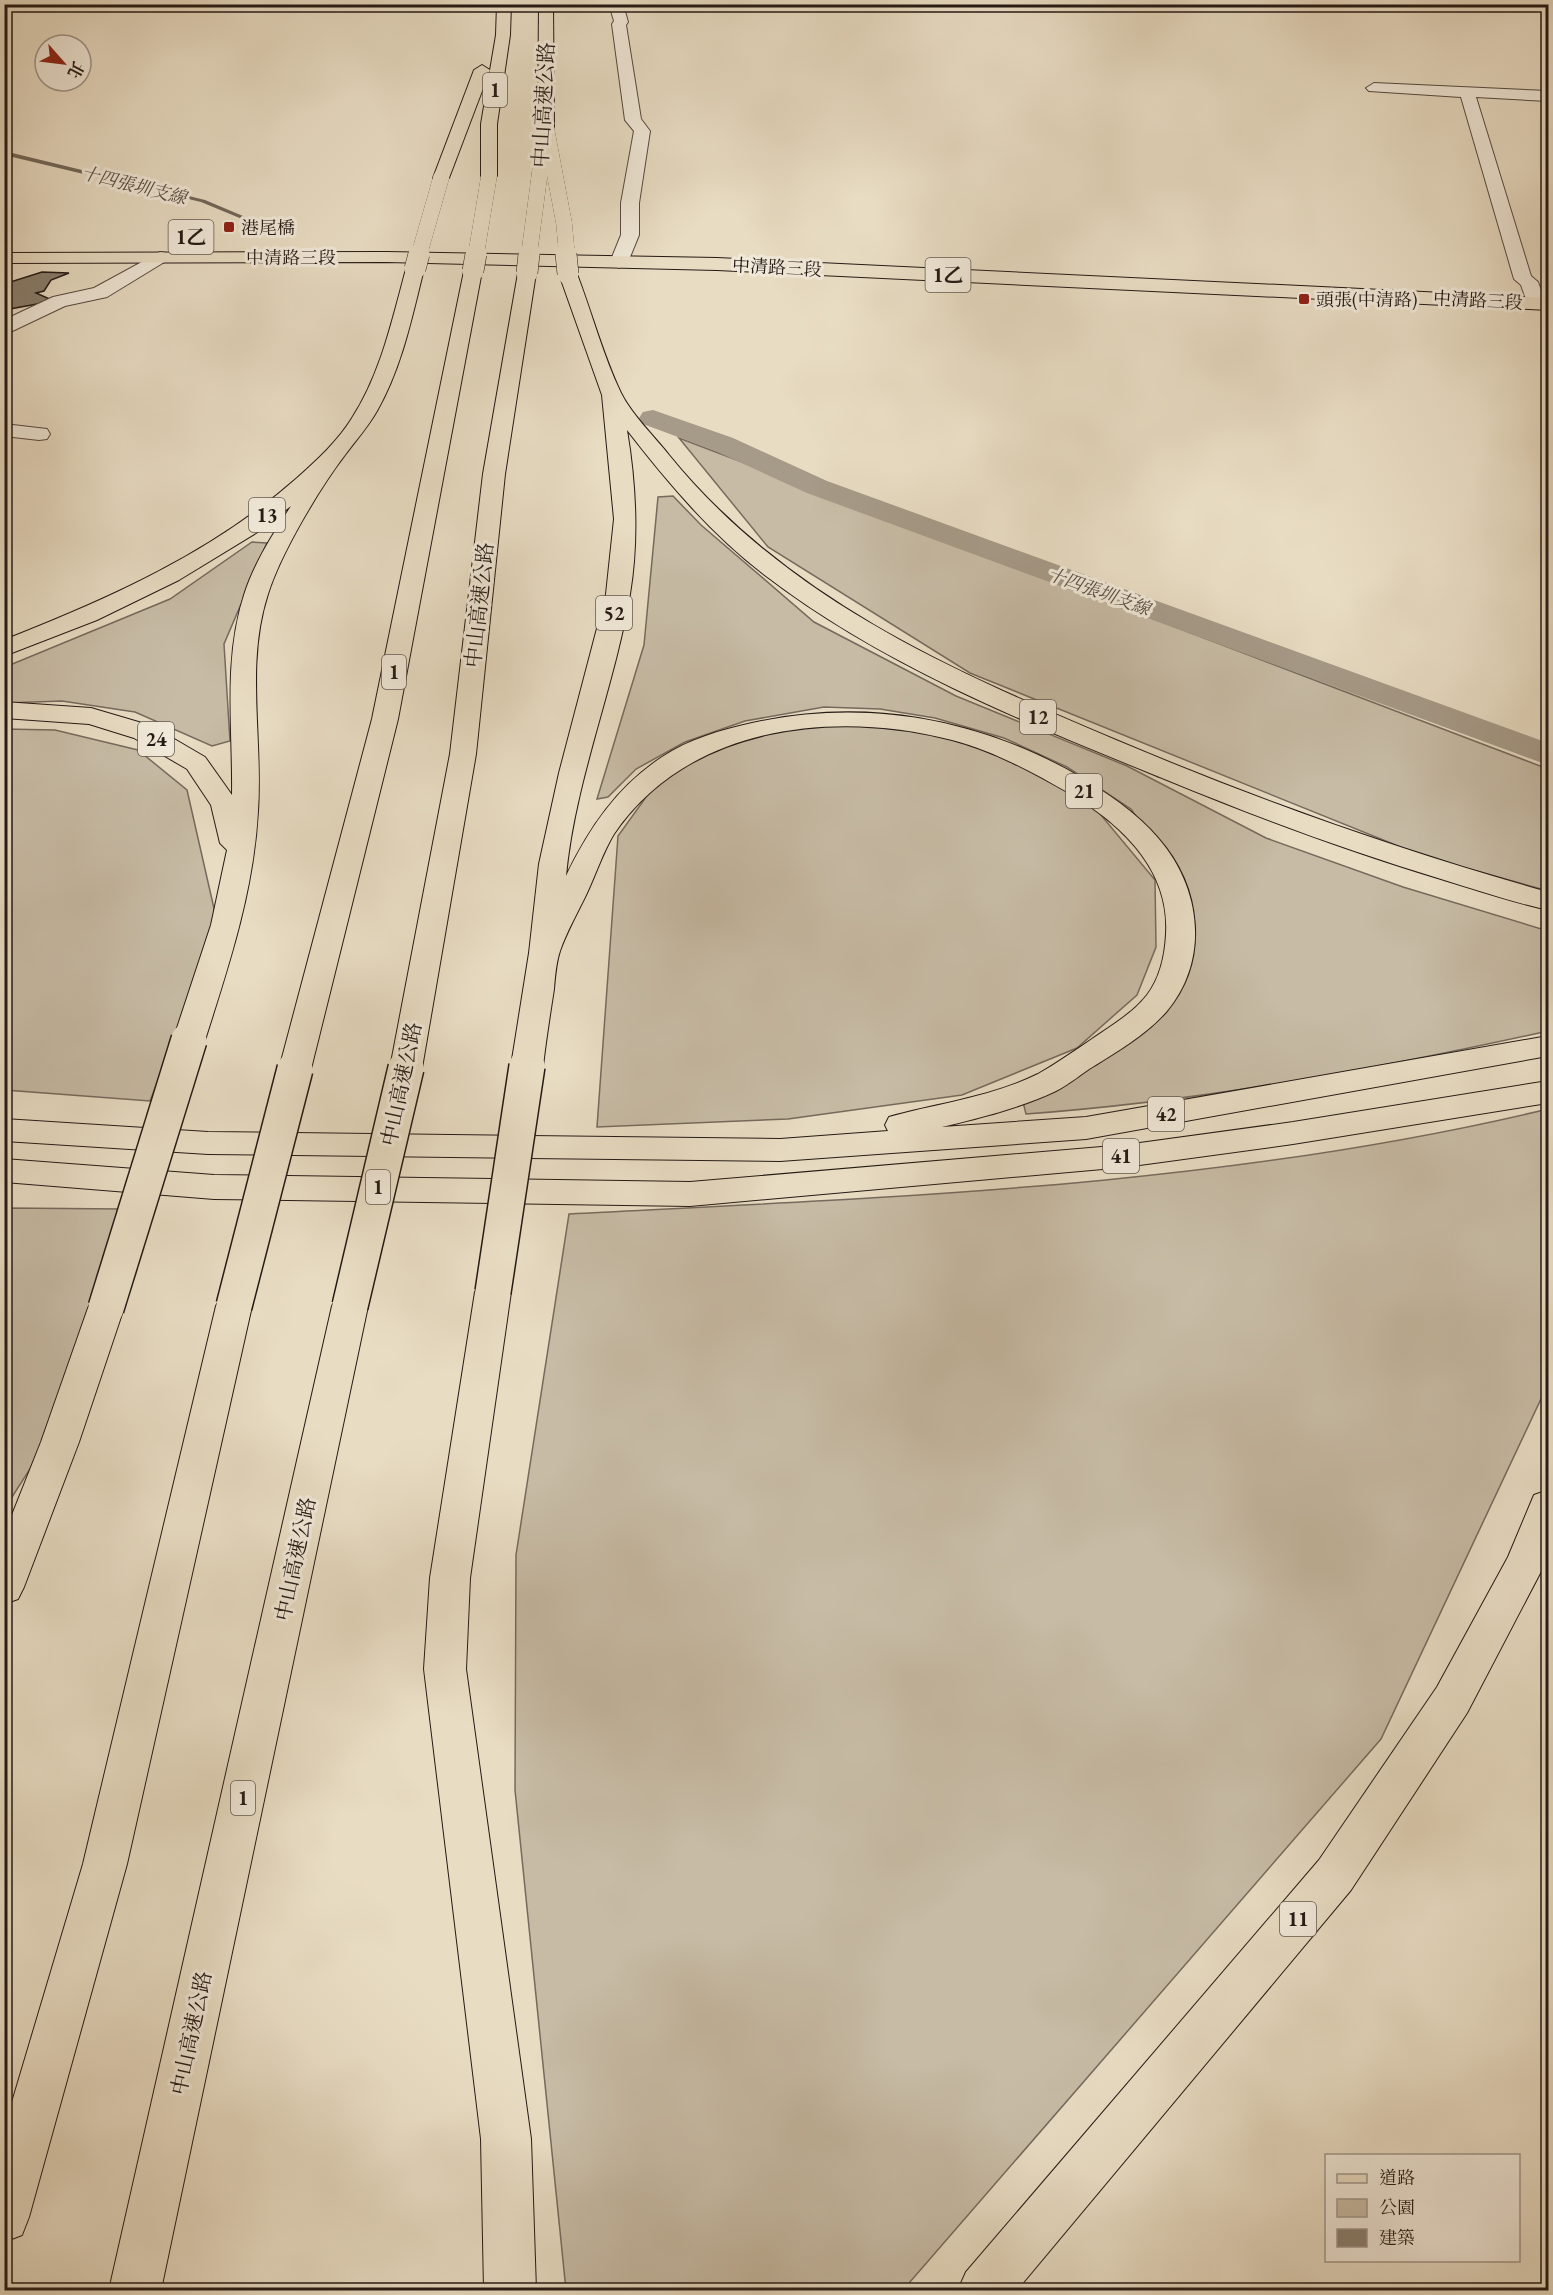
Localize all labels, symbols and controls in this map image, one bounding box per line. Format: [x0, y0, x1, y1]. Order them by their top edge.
north arrow [33, 33, 93, 93]
street label: 中山高速公路 [526, 41, 560, 169]
text: 北 [63, 58, 89, 82]
road number: 1 [483, 73, 507, 107]
water label: 十四張圳支線 [79, 161, 191, 210]
place label: 港尾橋 [241, 216, 295, 239]
road number: 1乙 [168, 220, 213, 254]
marker: 港尾橋 [222, 220, 236, 234]
street label: 中清路三段 [246, 246, 336, 269]
street label: 中清路三段 [731, 253, 823, 281]
road number: 1乙 [926, 258, 970, 292]
street label: 中清路三段 [1432, 286, 1524, 314]
place label: 頭張(中清路) [1316, 288, 1417, 311]
marker: 頭張(中清路) [1297, 292, 1311, 306]
road number: 13 [249, 498, 285, 532]
street label: 中山高速公路 [459, 541, 499, 669]
water label: 十四張圳支線 [1044, 562, 1156, 621]
road number: 52 [596, 596, 632, 630]
road number: 1 [382, 655, 406, 689]
road number: 12 [1020, 700, 1056, 734]
road number: 24 [138, 722, 174, 756]
road number: 21 [1066, 774, 1102, 808]
street label: 中山高速公路 [375, 1020, 427, 1148]
road number: 42 [1148, 1097, 1184, 1131]
road number: 41 [1103, 1139, 1139, 1173]
road number: 1 [366, 1170, 390, 1204]
street label: 中山高速公路 [269, 1495, 321, 1623]
road number: 1 [231, 1781, 255, 1815]
road number: 11 [1280, 1902, 1316, 1936]
street label: 中山高速公路 [165, 1969, 217, 2097]
legend [1325, 2154, 1520, 2262]
text: 道路 [1379, 2166, 1415, 2189]
text: 公園 [1379, 2196, 1415, 2219]
text: 建築 [1379, 2226, 1415, 2249]

